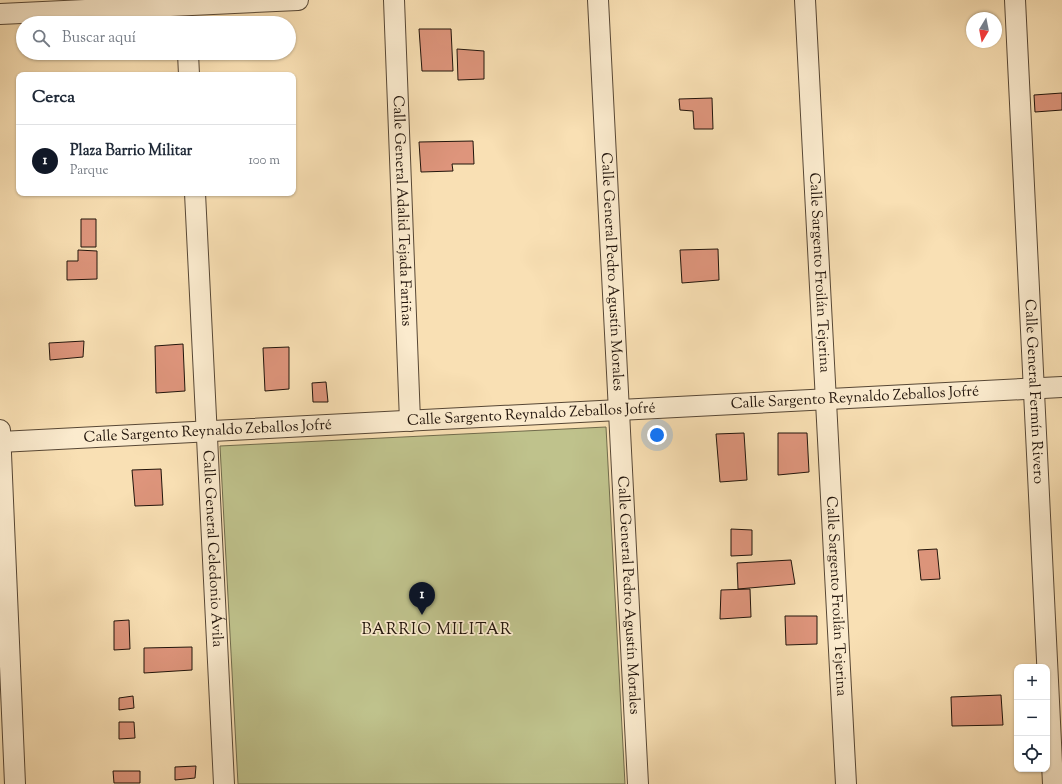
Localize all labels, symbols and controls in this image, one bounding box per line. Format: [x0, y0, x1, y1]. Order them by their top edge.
north arrow [966, 12, 1002, 48]
search box [16, 16, 296, 60]
icon: search [30, 27, 52, 49]
text: Buscar aquí [62, 28, 136, 49]
text: Cerca [32, 86, 75, 110]
street label: Calle General Adalid Tejada Fariñas [387, 95, 417, 327]
text: Plaza Barrio Militar [70, 141, 192, 162]
text: 1 [43, 152, 47, 170]
text: 100 m [248, 152, 280, 170]
street label: Calle General Pedro Agustín Morales [595, 152, 628, 392]
text: Parque [70, 162, 109, 180]
street label: Calle Sargento Froilán Tejerina [804, 172, 835, 373]
street label: Calle General Fermín Rivero [1019, 299, 1049, 484]
street label: Calle Sargento Reynaldo Zeballos Jofré [730, 381, 980, 415]
street label: Calle Sargento Reynaldo Zeballos Jofré [407, 398, 656, 431]
street label: Calle Sargento Reynaldo Zeballos Jofré [83, 414, 332, 448]
your location [647, 425, 667, 445]
street label: Calle General Celedonio Ávila [197, 449, 228, 648]
street label: Calle General Pedro Agustín Morales [612, 475, 645, 715]
street label: Calle Sargento Froilán Tejerina [820, 496, 852, 697]
pin: 1 [409, 582, 435, 615]
district label: BARRIO MILITAR [361, 619, 513, 642]
map controls [1014, 664, 1050, 772]
button: + [1014, 664, 1050, 700]
button: − [1014, 700, 1050, 736]
button: locate [1014, 736, 1050, 772]

